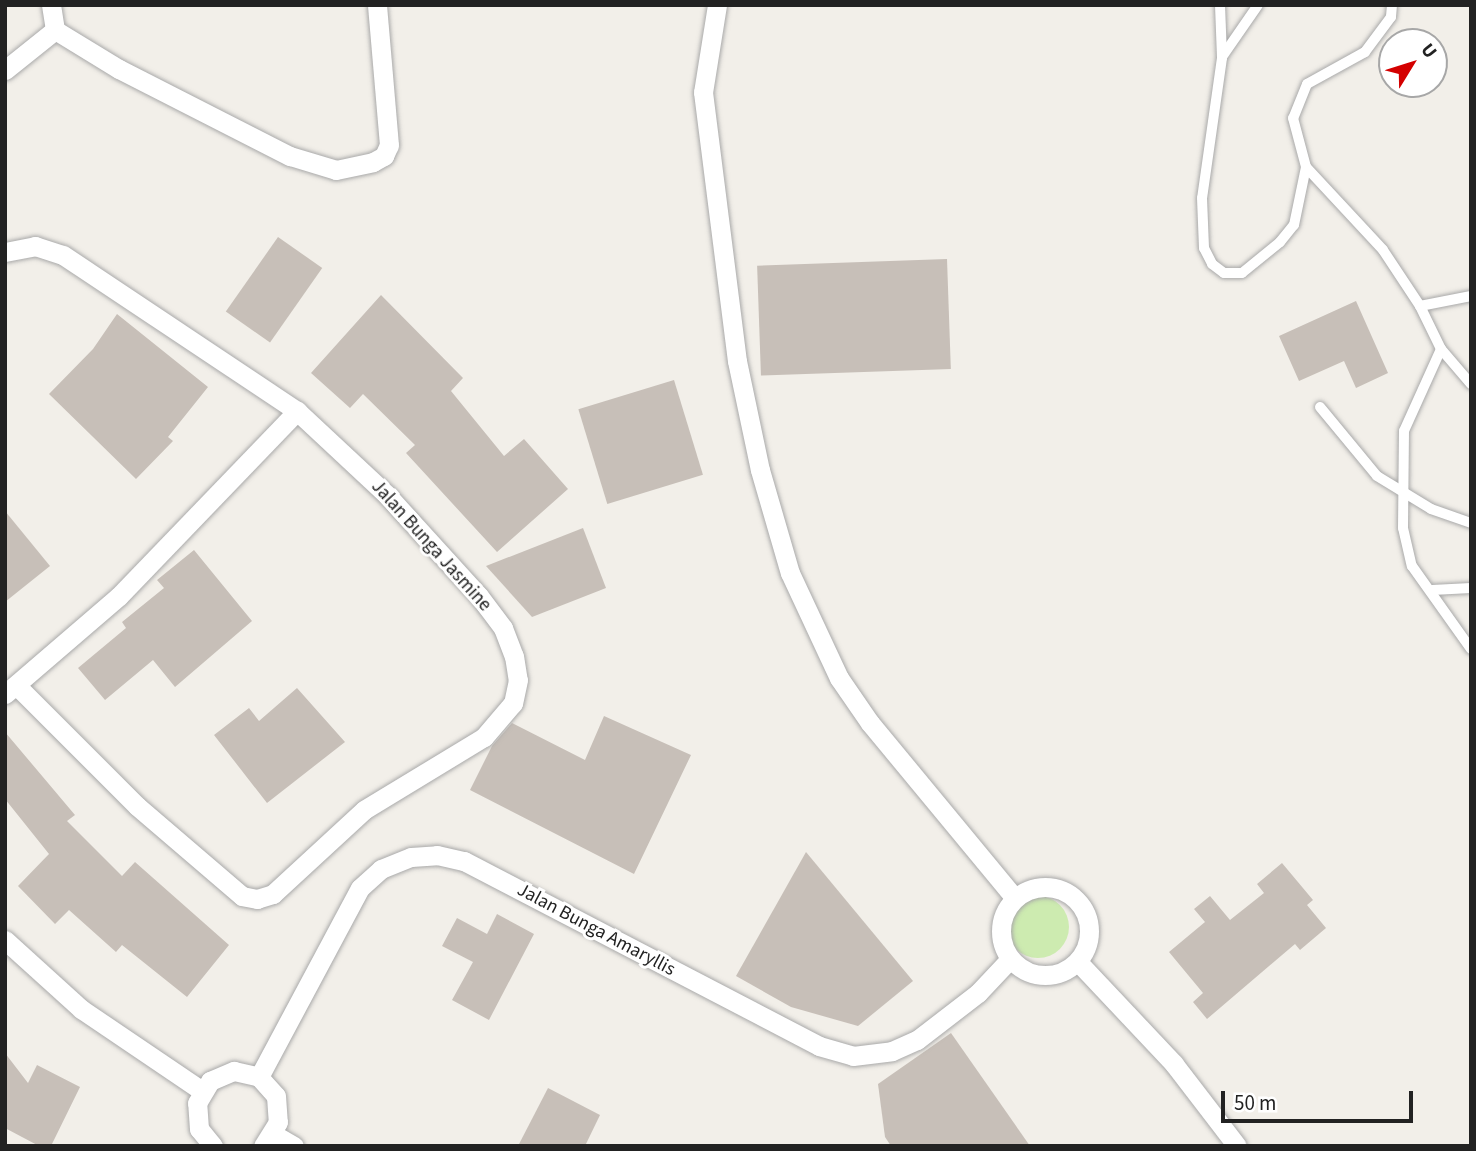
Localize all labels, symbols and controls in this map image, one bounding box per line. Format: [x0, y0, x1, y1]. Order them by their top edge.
north arrow [1378, 28, 1448, 98]
text: U [1414, 38, 1443, 64]
street label: Jalan Bunga Jasmine [366, 476, 496, 616]
street label: Jalan Bunga Amaryllis [513, 879, 679, 981]
scale bar [1224, 1078, 1416, 1122]
text: 50 m [1234, 1088, 1276, 1118]

